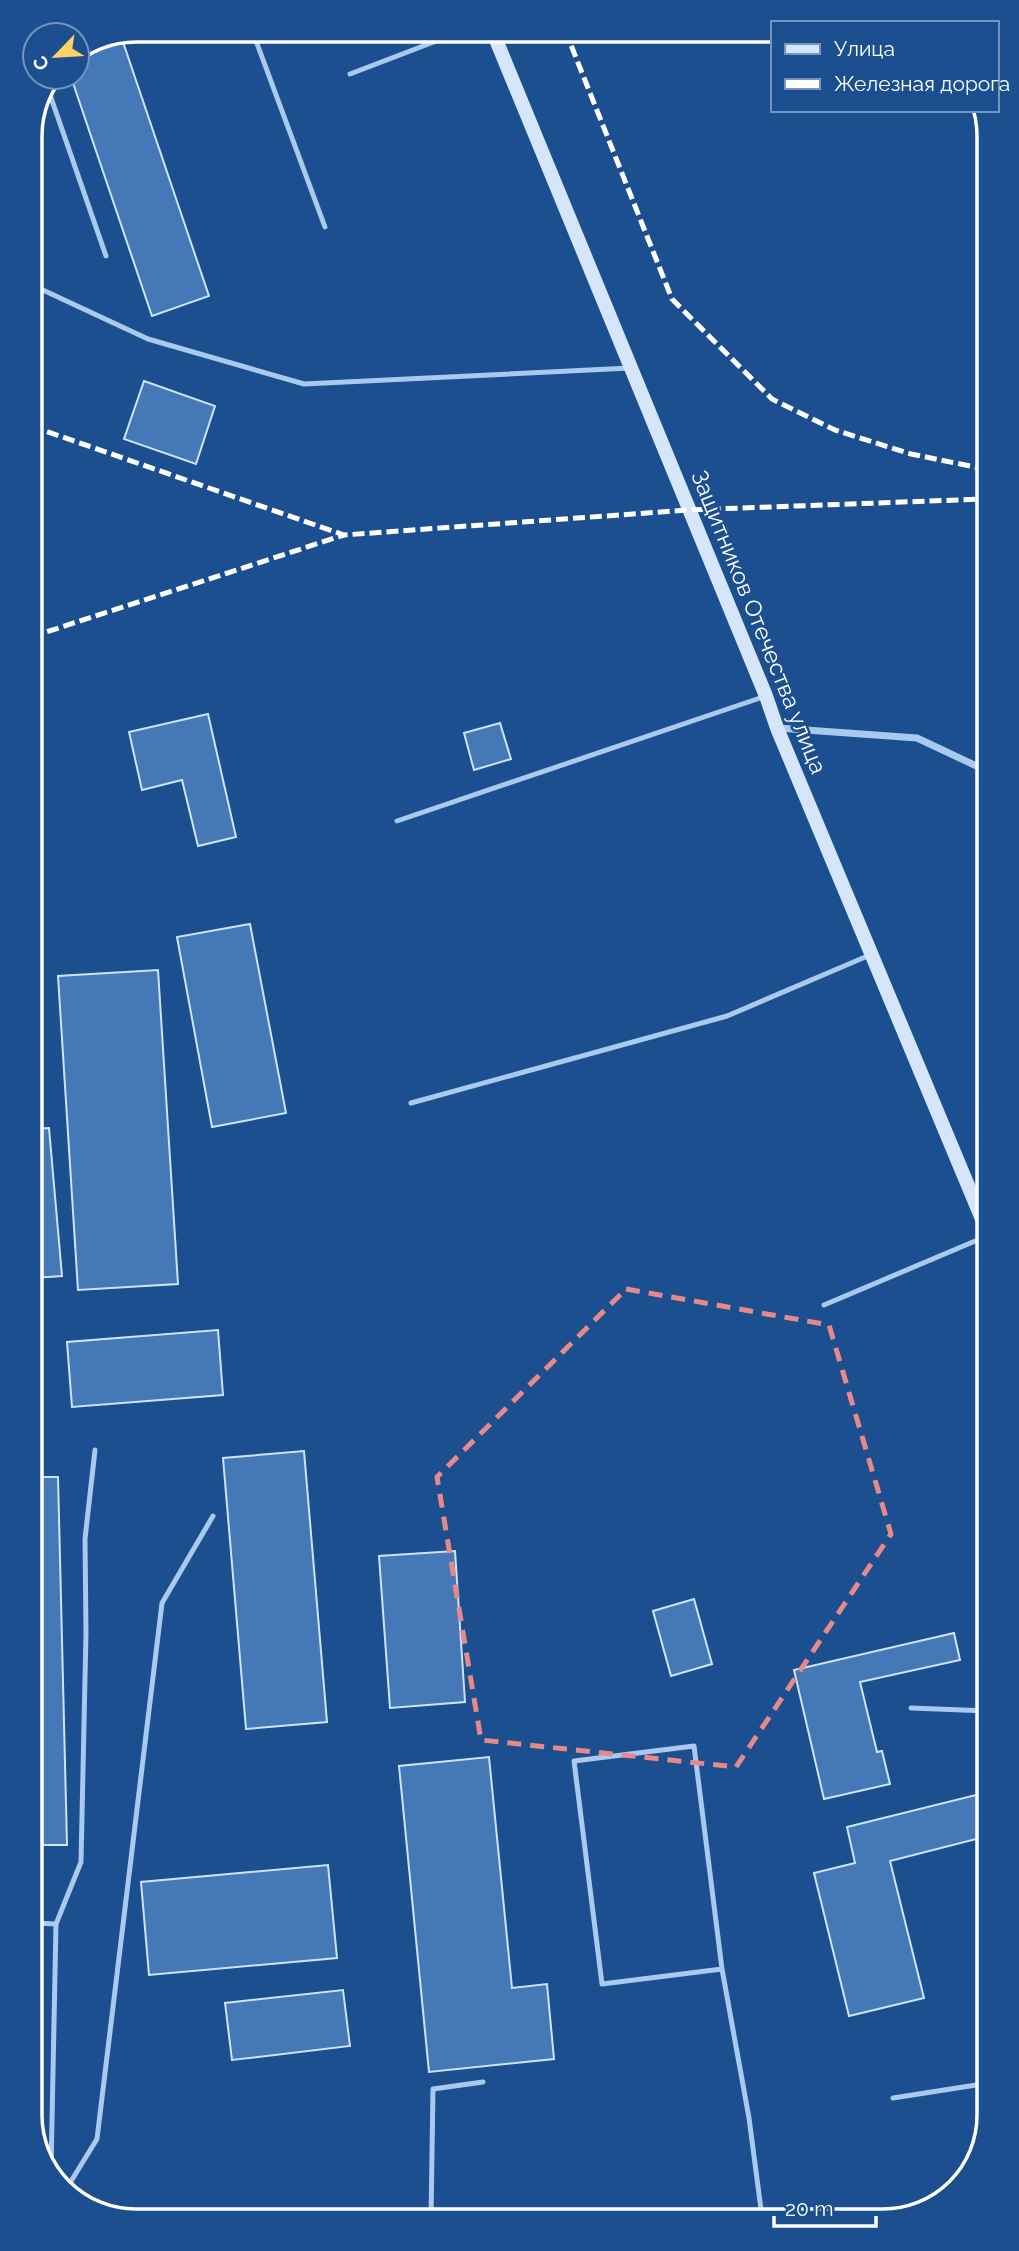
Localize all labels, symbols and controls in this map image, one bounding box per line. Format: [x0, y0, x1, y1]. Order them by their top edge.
north arrow [21, 21, 91, 91]
legend [771, 21, 998, 112]
text: Улица [834, 36, 895, 61]
text: С [28, 53, 53, 74]
text: Железная дорога [834, 71, 1010, 96]
street label: Защитников Отечества улица [686, 466, 833, 777]
scale bar [774, 2184, 876, 2228]
text: 20 m [785, 2196, 833, 2221]

